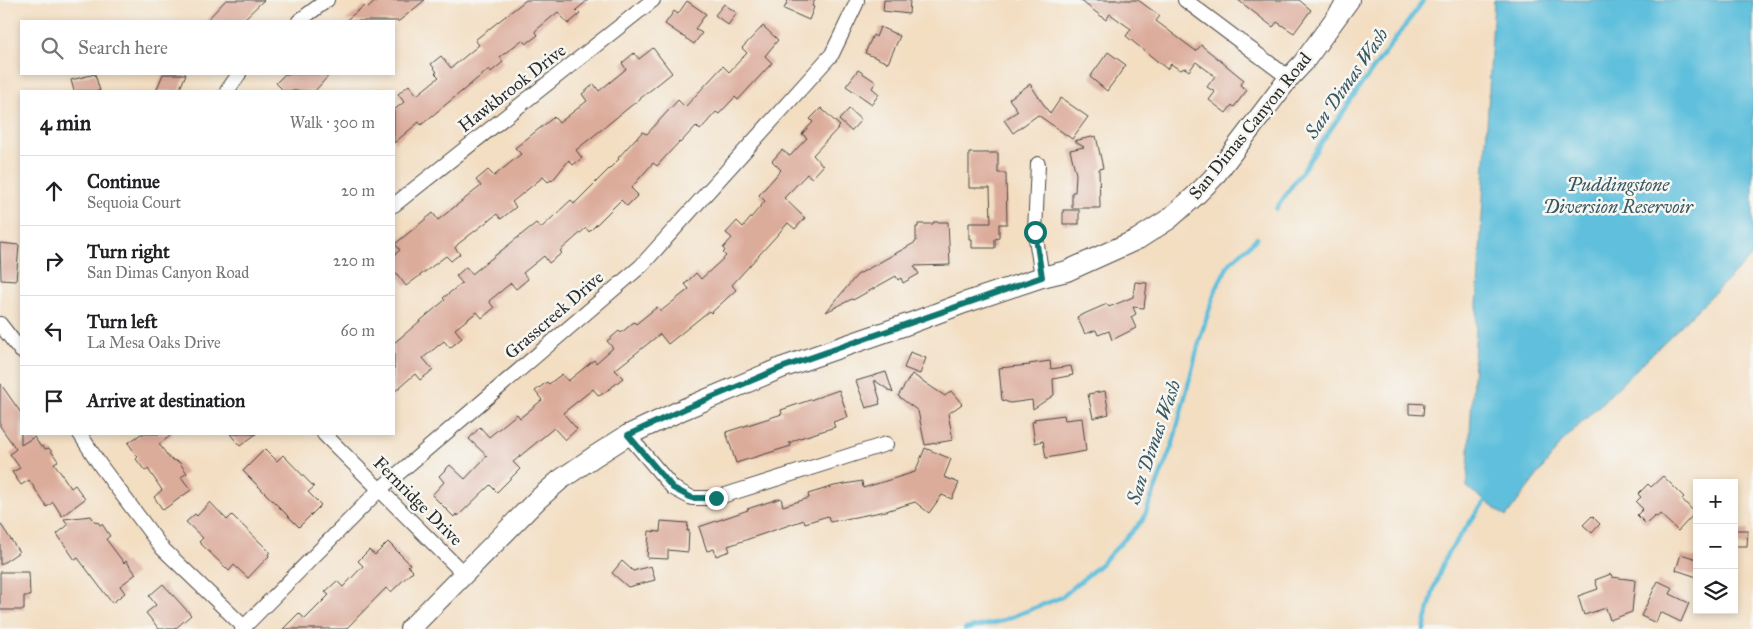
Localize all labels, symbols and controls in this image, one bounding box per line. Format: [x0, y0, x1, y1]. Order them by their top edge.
search box [20, 20, 395, 75]
water label: San Dimas Wash [1299, 24, 1393, 144]
icon: search [38, 34, 66, 62]
text: Search here [78, 36, 168, 59]
street label: Hawkbrook Drive [454, 39, 570, 137]
street label: San Dimas Canyon Road [1184, 48, 1316, 204]
text: 4 min [40, 110, 91, 136]
text: Walk · 300 m [290, 113, 375, 132]
text: Continue [87, 170, 160, 193]
water label: Puddingstone Diversion Reservoir [1543, 173, 1694, 218]
icon: ahead [40, 177, 68, 205]
text: 20 m [341, 181, 375, 200]
text: Sequoia Court [87, 193, 181, 212]
route start [1024, 221, 1047, 244]
text: Turn right [87, 240, 170, 263]
icon: right [40, 247, 68, 275]
text: 220 m [333, 251, 375, 270]
text: San Dimas Canyon Road [87, 263, 249, 282]
street label: Grasscreek Drive [500, 266, 608, 364]
text: Turn left [87, 310, 157, 333]
icon: left [40, 317, 68, 345]
text: 60 m [341, 321, 375, 340]
text: La Mesa Oaks Drive [87, 333, 221, 352]
water label: San Dimas Wash [1121, 377, 1185, 508]
icon: arrive [40, 387, 68, 415]
text: Arrive at destination [87, 389, 245, 412]
street label: Fernridge Drive [368, 452, 467, 551]
map controls [1693, 479, 1738, 614]
button: + [1693, 479, 1738, 524]
route end [705, 487, 728, 510]
button: − [1693, 524, 1738, 569]
button: layers [1693, 569, 1738, 614]

